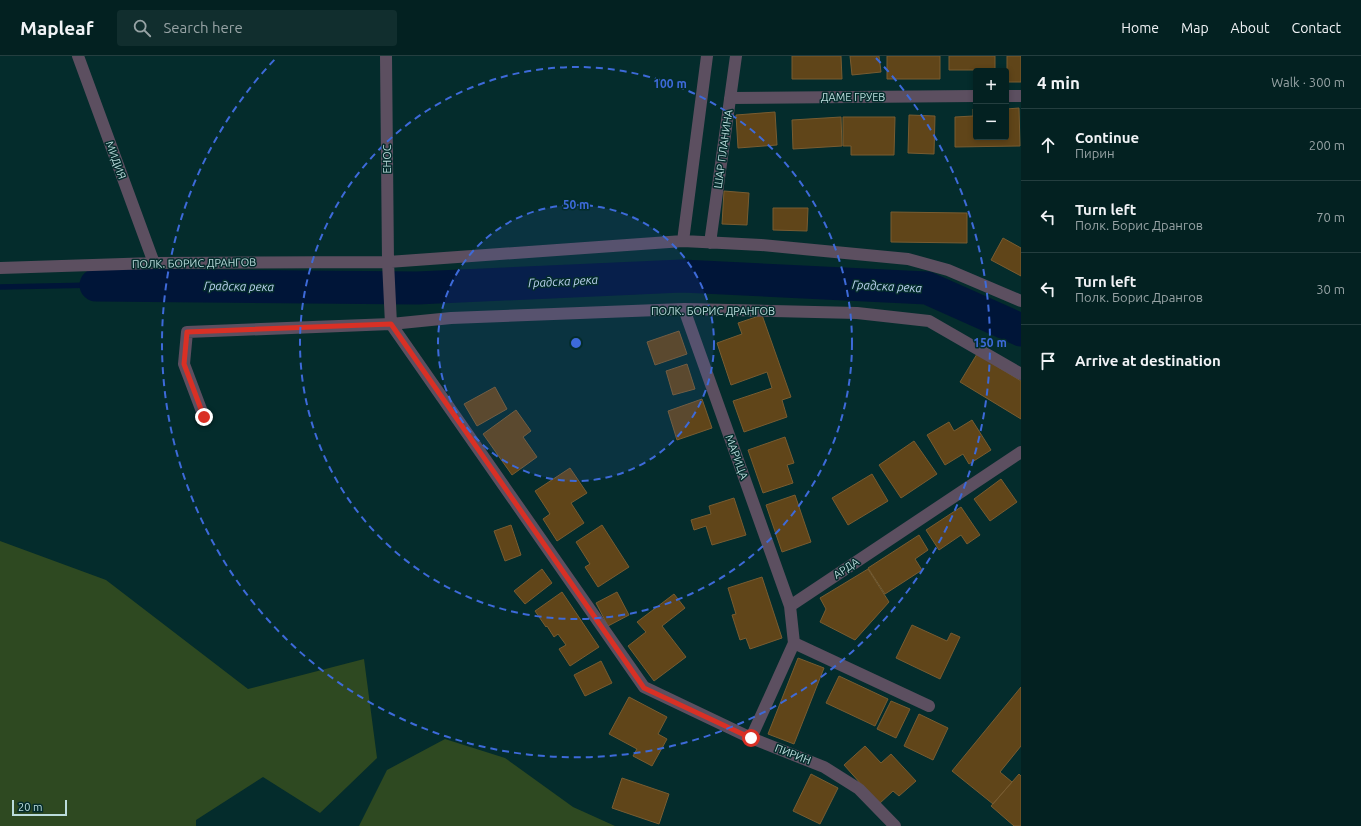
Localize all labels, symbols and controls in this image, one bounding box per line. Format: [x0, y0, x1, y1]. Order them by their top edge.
search box [117, 10, 397, 46]
text: Mapleaf [20, 17, 93, 39]
icon: search [131, 17, 153, 39]
text: Search here [163, 19, 243, 36]
text: Home [1121, 20, 1159, 36]
text: Map [1181, 20, 1209, 36]
text: About [1231, 20, 1270, 36]
text: Contact [1292, 20, 1341, 36]
map controls [973, 68, 1009, 140]
button: + [973, 68, 1009, 104]
text: 4 min [1037, 73, 1080, 92]
text: Walk · 300 m [1271, 75, 1345, 89]
text: 100 m [653, 77, 687, 90]
street label: ДАМЕ ГРУЕВ [821, 91, 885, 103]
button: − [973, 104, 1009, 140]
street label: ШАР ПЛАНИНА [712, 108, 735, 189]
text: Continue [1075, 129, 1139, 146]
icon: ahead [1037, 134, 1059, 156]
text: 200 m [1309, 138, 1345, 152]
street label: МИДИЯ [104, 139, 128, 181]
street label: ЕНОС [381, 144, 393, 174]
text: Пирин [1075, 146, 1115, 160]
text: 50 m [563, 198, 589, 211]
text: Turn left [1075, 201, 1136, 218]
icon: left [1037, 206, 1059, 228]
text: 70 m [1316, 210, 1345, 224]
text: Полк. Борис Дрангов [1075, 218, 1203, 232]
street label: ПОЛК. БОРИС ДРАНГОВ [132, 256, 256, 270]
water label: Градска река [528, 273, 599, 289]
text: Turn left [1075, 273, 1136, 290]
water label: Градска река [852, 278, 923, 294]
icon: left [1037, 278, 1059, 300]
water label: Градска река [204, 279, 275, 293]
text: 30 m [1316, 282, 1345, 296]
text: Полк. Борис Дрангов [1075, 290, 1203, 304]
street label: ПОЛК. БОРИС ДРАНГОВ [651, 305, 775, 317]
centre of rings [569, 336, 583, 350]
text: 150 m [973, 336, 1007, 349]
icon: arrive [1037, 350, 1059, 372]
text: Arrive at destination [1075, 352, 1221, 369]
route end [195, 408, 213, 426]
street label: МАРИЦА [723, 433, 751, 482]
street label: АРДА [831, 555, 862, 581]
route start [742, 729, 760, 747]
street label: ПИРИН [773, 742, 813, 766]
scale bar [12, 798, 67, 817]
text: 20 m [18, 801, 42, 813]

